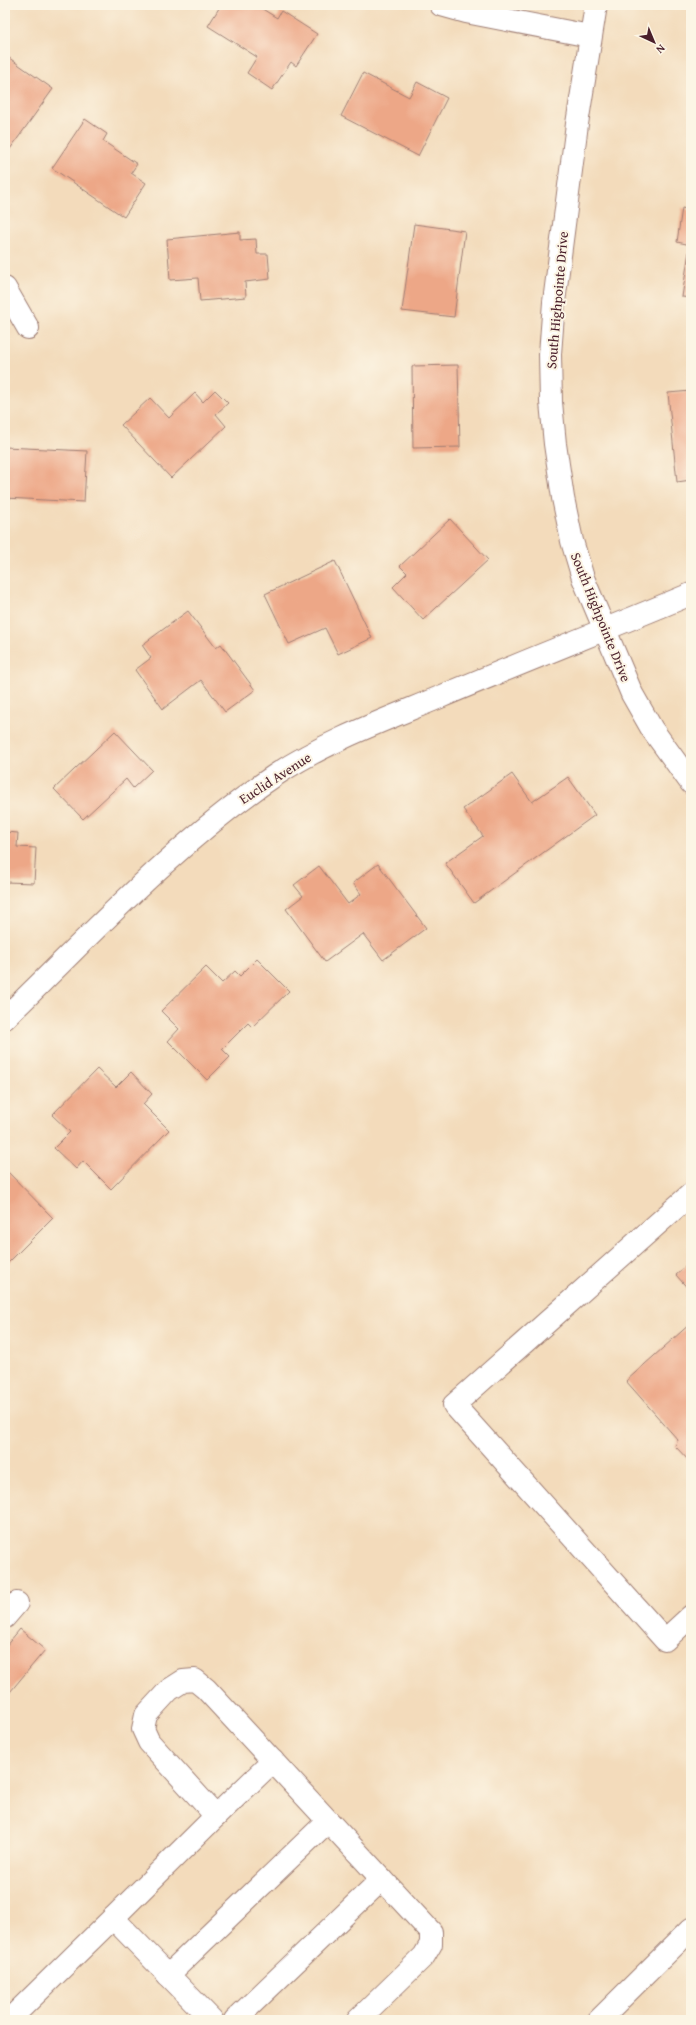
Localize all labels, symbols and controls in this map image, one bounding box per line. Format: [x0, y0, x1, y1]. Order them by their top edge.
north arrow [634, 22, 674, 62]
text: N [652, 41, 669, 58]
street label: South Highpointe Drive [541, 230, 573, 370]
street label: South Highpointe Drive [566, 549, 636, 685]
street label: Euclid Avenue [235, 747, 315, 809]

